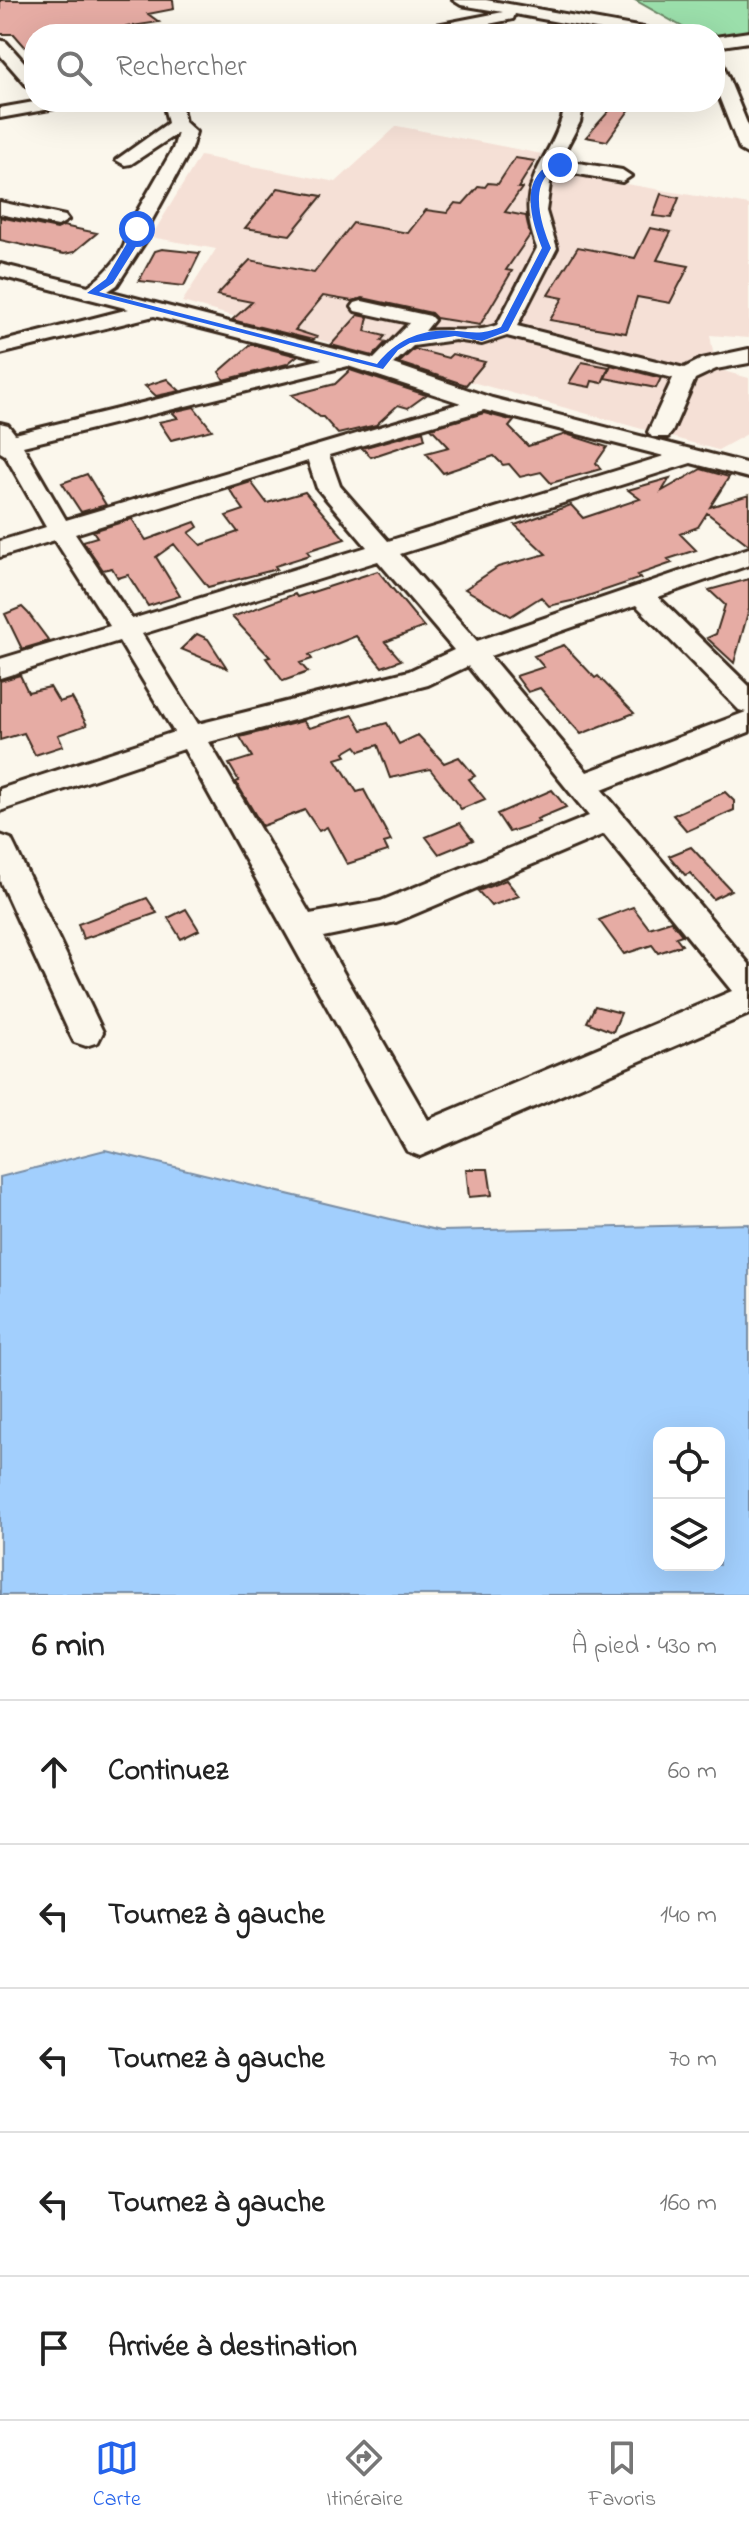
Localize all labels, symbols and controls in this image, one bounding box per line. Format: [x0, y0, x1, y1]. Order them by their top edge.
search box [24, 24, 725, 112]
icon: search [52, 46, 96, 90]
text: Rechercher [116, 46, 247, 90]
route end [542, 147, 578, 183]
route start [119, 211, 155, 247]
map controls [653, 1427, 725, 1571]
button: locate [653, 1427, 725, 1499]
button: layers [653, 1499, 725, 1571]
text: 6 min [32, 1622, 105, 1672]
text: À pied · 430 m [572, 1628, 717, 1666]
icon: ahead [32, 1750, 76, 1794]
text: Continuez [108, 1750, 228, 1794]
text: 60 m [668, 1753, 717, 1791]
icon: left [32, 1894, 76, 1938]
text: Tournez à gauche [108, 1894, 325, 1938]
text: 140 m [660, 1897, 717, 1935]
icon: left [32, 2038, 76, 2082]
text: Tournez à gauche [108, 2038, 325, 2082]
text: 70 m [668, 2041, 717, 2079]
icon: left [32, 2182, 76, 2226]
text: Tournez à gauche [108, 2182, 325, 2226]
text: 160 m [659, 2185, 717, 2223]
icon: arrive [32, 2326, 76, 2370]
text: Arrivée à destination [108, 2326, 357, 2370]
tab: Carte [93, 2436, 141, 2516]
tab: Itinéraire [326, 2436, 403, 2516]
tab: Favoris [588, 2436, 656, 2516]

